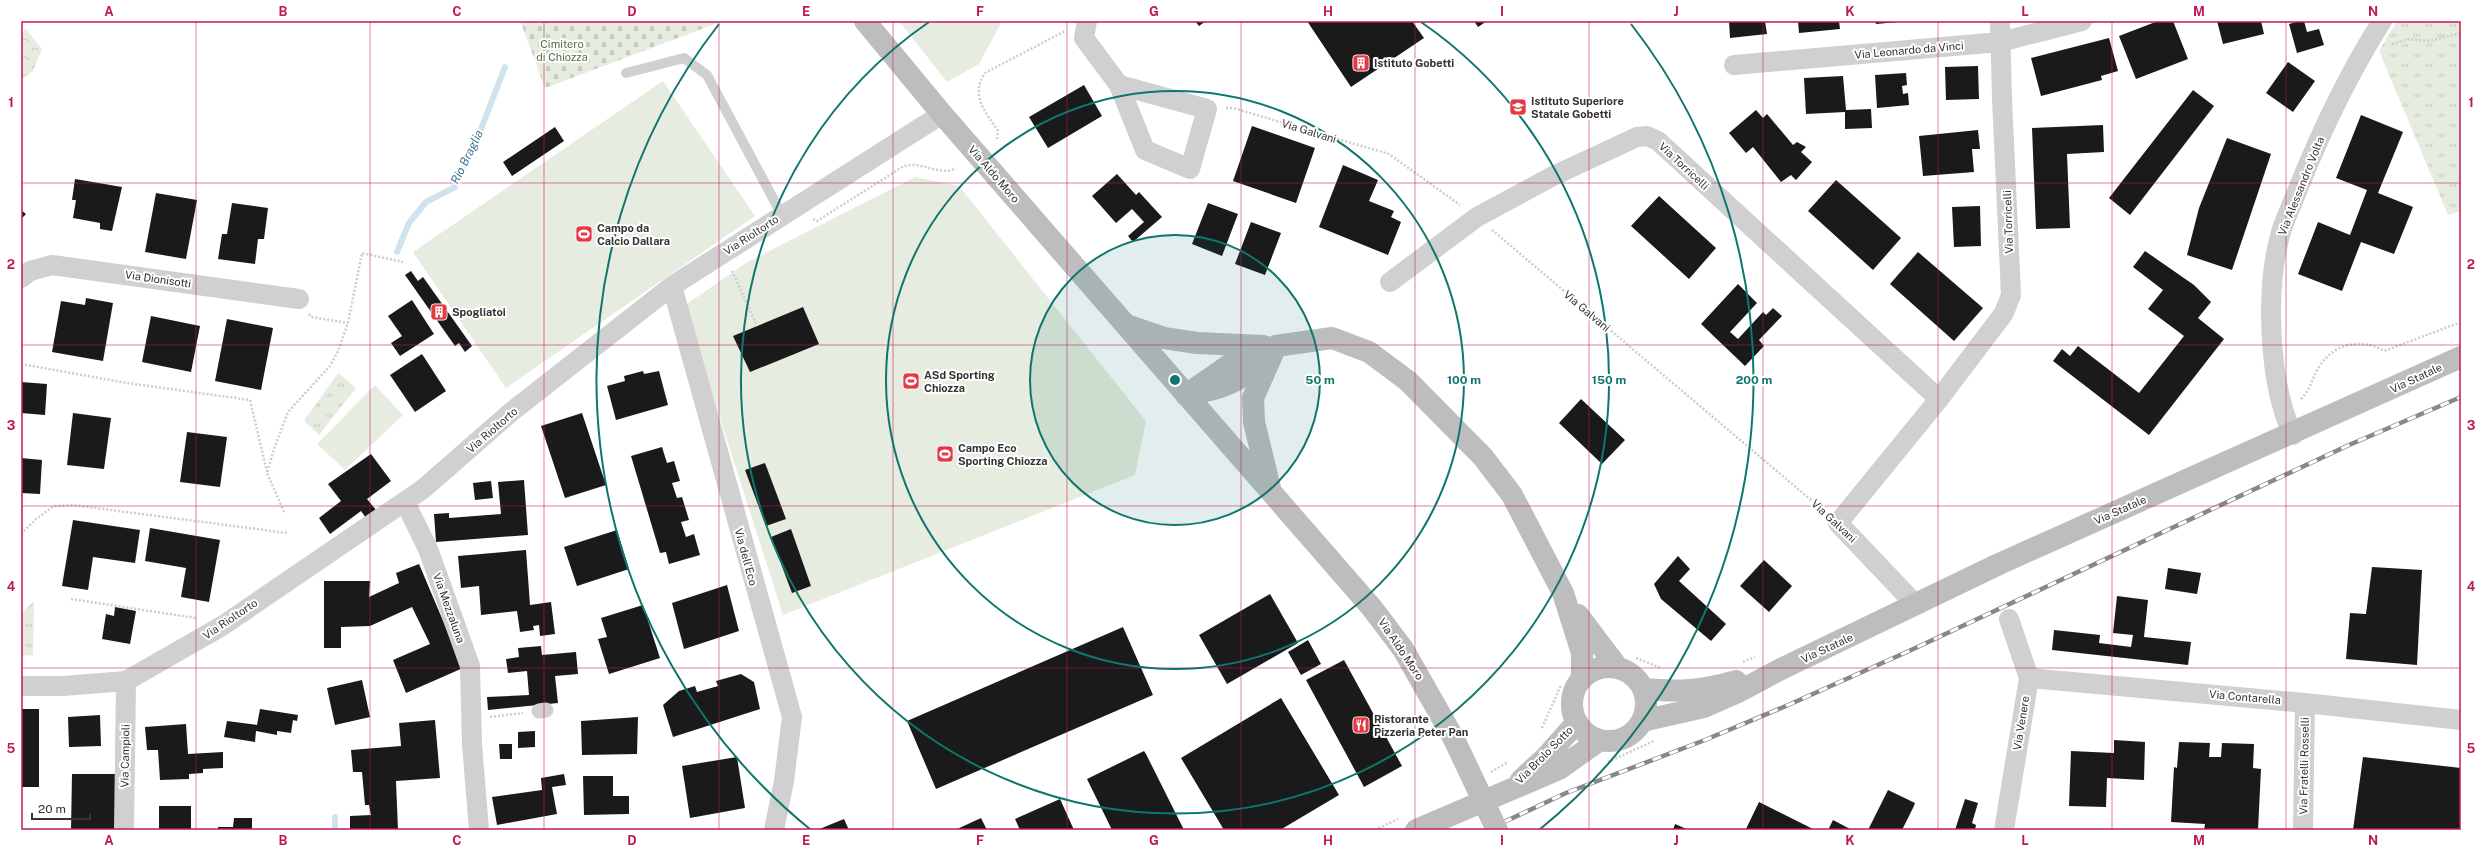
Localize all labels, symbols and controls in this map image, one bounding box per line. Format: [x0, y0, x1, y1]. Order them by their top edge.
text: A [104, 4, 114, 19]
text: B [279, 4, 288, 19]
text: C [452, 4, 462, 19]
text: D [627, 4, 637, 19]
text: E [802, 4, 810, 19]
text: F [976, 4, 984, 19]
text: G [1149, 4, 1159, 19]
text: H [1323, 4, 1333, 19]
text: I [1500, 4, 1504, 19]
text: J [1673, 4, 1679, 19]
text: K [1845, 4, 1855, 19]
text: L [2021, 4, 2029, 19]
text: M [2193, 4, 2205, 19]
text: N [2368, 4, 2378, 19]
park label: Cimitero di Chiozza [536, 38, 588, 63]
street label: Via Leonardo da Vinci [1854, 39, 1964, 61]
building icon: Istituto Gobetti [1351, 53, 1371, 73]
place label: Istituto Gobetti [1374, 57, 1454, 69]
text: 1 [8, 95, 14, 110]
place label: Istituto Superiore Statale Gobetti [1531, 95, 1624, 120]
text: 1 [2468, 95, 2474, 110]
school or university icon: Istituto Superiore Statale Gobetti [1508, 97, 1528, 117]
street label: Via Galvani [1280, 117, 1338, 145]
water label: Rio Braglia [448, 128, 486, 186]
street label: Via Alessandro Volta [2276, 135, 2326, 237]
street label: Via Torricelli [1657, 140, 1711, 192]
street label: Via Aldo Moro [966, 143, 1022, 205]
street label: Via Torricelli [2001, 190, 2015, 254]
street label: Via Rioltorto [721, 213, 781, 257]
place label: Campo da Calcio Dallara [597, 222, 670, 247]
sports icon: Campo da Calcio Dallara [574, 224, 594, 244]
text: 2 [7, 257, 15, 272]
text: 2 [2467, 257, 2475, 272]
street label: Via Dionisotti [124, 268, 192, 290]
street label: Via Galvani [1561, 288, 1613, 334]
building icon: Spogliatoi [429, 302, 449, 322]
place label: Spogliatoi [452, 306, 506, 318]
street label: Via Statale [2388, 361, 2444, 395]
place label: ASd Sporting Chiozza [924, 369, 995, 394]
sports icon: ASd Sporting Chiozza [901, 371, 921, 391]
centre of rings [1168, 373, 1182, 387]
text: 50 m [1305, 373, 1335, 387]
text: 100 m [1447, 373, 1481, 387]
text: 150 m [1592, 373, 1626, 387]
text: 200 m [1736, 373, 1772, 387]
street label: Via Rioltorto [464, 405, 520, 455]
text: 3 [7, 418, 16, 433]
text: 3 [2467, 418, 2476, 433]
place label: Campo Eco Sporting Chiozza [958, 442, 1048, 467]
sports icon: Campo Eco Sporting Chiozza [935, 444, 955, 464]
street label: Via Statale [2092, 493, 2148, 527]
street label: Via Galvani [1809, 497, 1859, 545]
street label: Via dell'Eco [733, 527, 759, 587]
street label: Via Mezzaluna [431, 571, 467, 645]
text: 4 [7, 579, 16, 594]
text: 4 [2467, 579, 2476, 594]
street label: Via Rioltorto [201, 596, 259, 642]
street label: Via Aldo Moro [1376, 616, 1426, 682]
street label: Via Statale [1799, 631, 1855, 665]
street label: Via Contarella [2209, 688, 2281, 706]
street label: Via Venere [2011, 695, 2031, 751]
place label: Ristorante Pizzeria Peter Pan [1374, 713, 1468, 738]
restaurant icon: Ristorante Pizzeria Peter Pan [1351, 715, 1371, 735]
street label: Via Fratelli Rosselli [2297, 717, 2311, 815]
street label: Via Campioli [118, 724, 132, 788]
street label: Via Brolo Sotto [1513, 724, 1575, 786]
text: 5 [7, 741, 16, 756]
text: 5 [2467, 741, 2476, 756]
scale bar [32, 795, 90, 821]
text: 20 m [38, 802, 66, 816]
text: A [104, 833, 114, 848]
text: B [279, 833, 288, 848]
text: C [452, 833, 462, 848]
text: D [627, 833, 637, 848]
text: E [802, 833, 810, 848]
text: F [976, 833, 984, 848]
text: G [1149, 833, 1159, 848]
text: H [1323, 833, 1333, 848]
text: I [1500, 833, 1504, 848]
text: J [1673, 833, 1679, 848]
text: K [1845, 833, 1855, 848]
text: L [2021, 833, 2029, 848]
text: M [2193, 833, 2205, 848]
text: N [2368, 833, 2378, 848]

